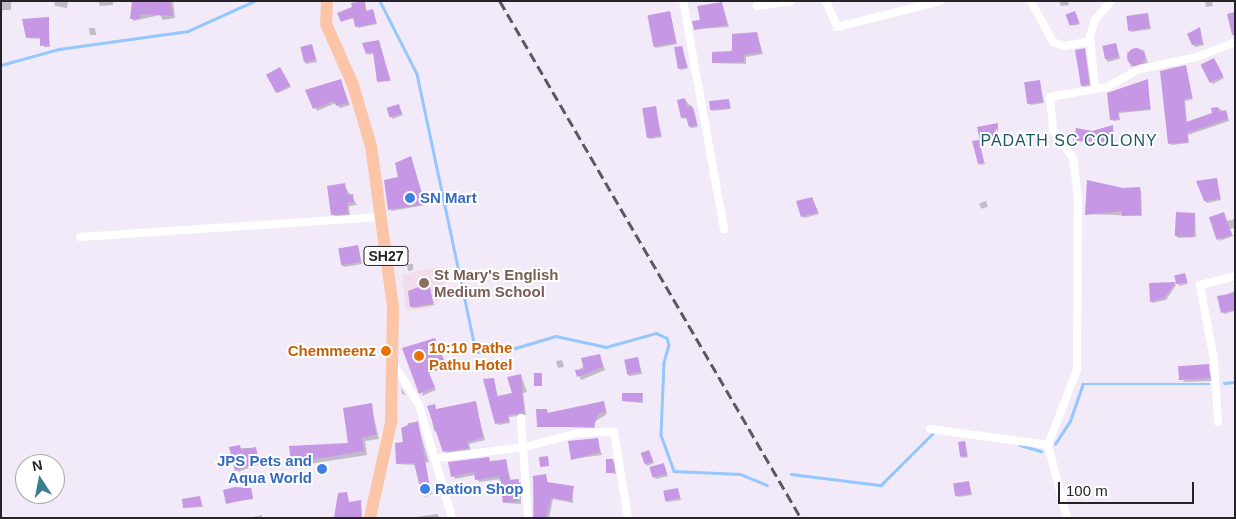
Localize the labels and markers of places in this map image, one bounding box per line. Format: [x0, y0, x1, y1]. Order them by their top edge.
place label: SN Mart [420, 189, 477, 207]
marker: SN Mart [404, 192, 416, 204]
place label: St Mary's English Medium School [434, 265, 558, 300]
marker: St Mary's English Medium School [418, 277, 430, 289]
place label: 10:10 Pathe Pathu Hotel [429, 338, 512, 373]
place label: Chemmeenz [288, 342, 376, 360]
marker: Chemmeenz [380, 345, 392, 357]
marker: 10:10 Pathe Pathu Hotel [413, 350, 425, 362]
place label: JPS Pets and Aqua World [217, 451, 312, 486]
marker: JPS Pets and Aqua World [316, 463, 328, 475]
place label: Ration Shop [435, 480, 523, 498]
marker: Ration Shop [419, 483, 431, 495]

